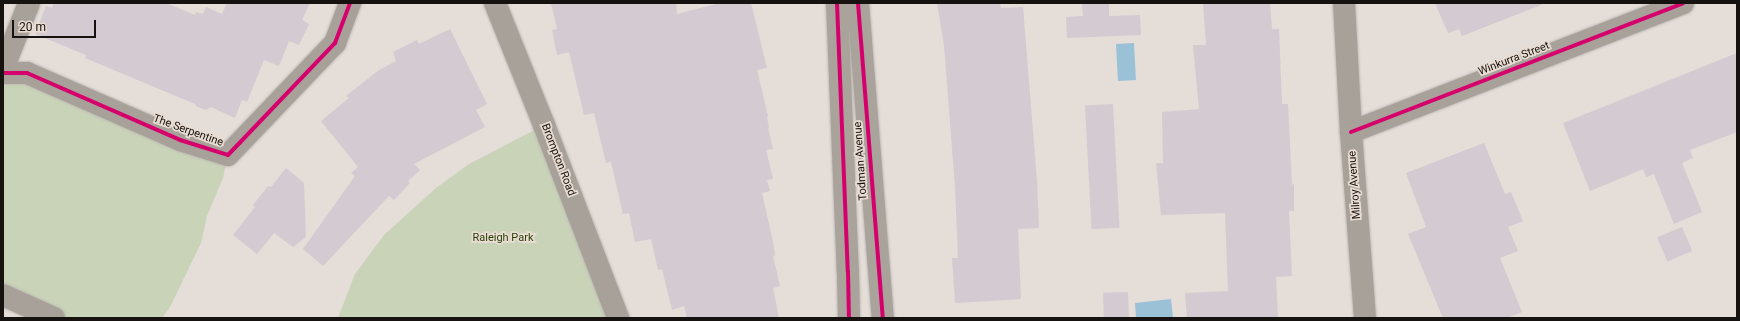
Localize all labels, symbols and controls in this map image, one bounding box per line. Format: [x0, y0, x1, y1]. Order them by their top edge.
scale bar [14, 12, 98, 38]
text: 20 m [19, 20, 46, 34]
street label: Winkurra Street [1477, 39, 1551, 79]
street label: The Serpentine [151, 112, 225, 150]
street label: Todman Avenue [852, 121, 870, 201]
street label: Brompton Road [538, 122, 578, 198]
street label: Milroy Avenue [1346, 150, 1364, 220]
park label: Raleigh Park [472, 231, 534, 245]

